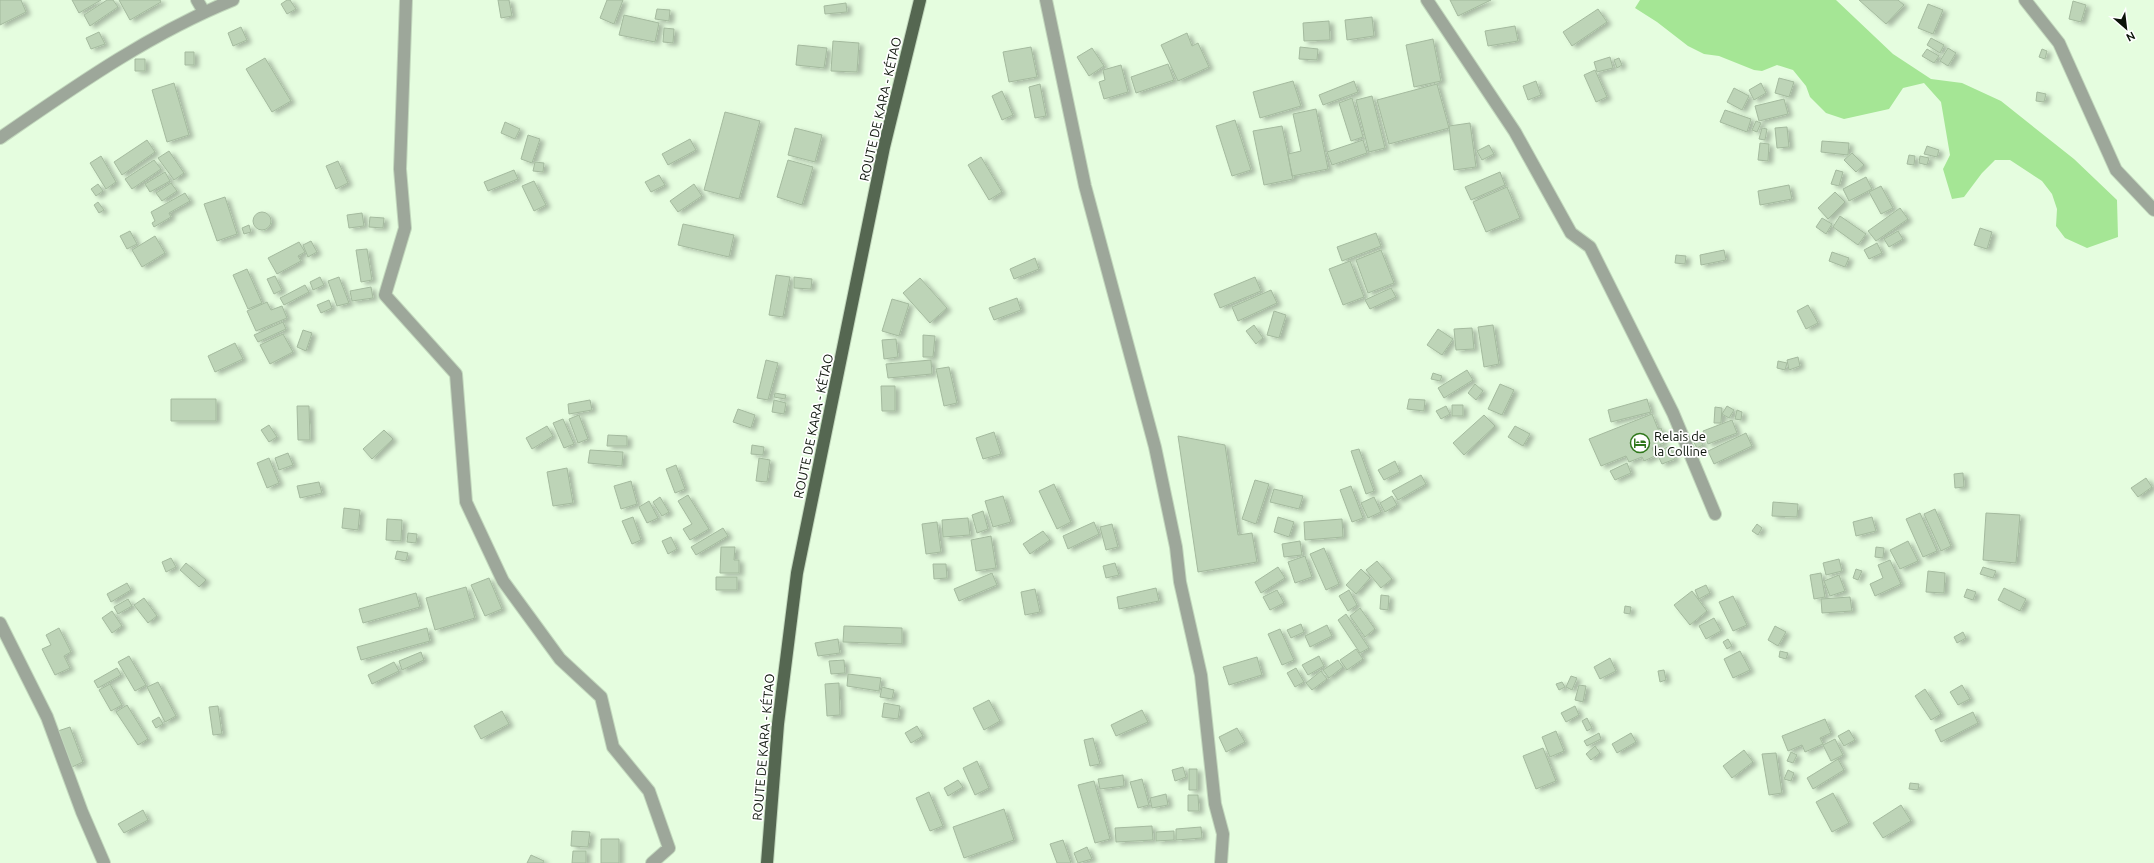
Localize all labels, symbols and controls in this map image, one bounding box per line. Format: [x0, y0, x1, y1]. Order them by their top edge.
north arrow [2106, 8, 2146, 48]
text: N [2124, 30, 2137, 44]
street label: ROUTE DE KARA - KÉTAO [856, 35, 903, 182]
street label: ROUTE DE KARA - KÉTAO [790, 352, 835, 500]
place label: Relais de la Colline [1654, 429, 1707, 458]
hotel icon: Relais de la Colline [1629, 432, 1651, 454]
street label: ROUTE DE KARA - KÉTAO [749, 673, 776, 821]

